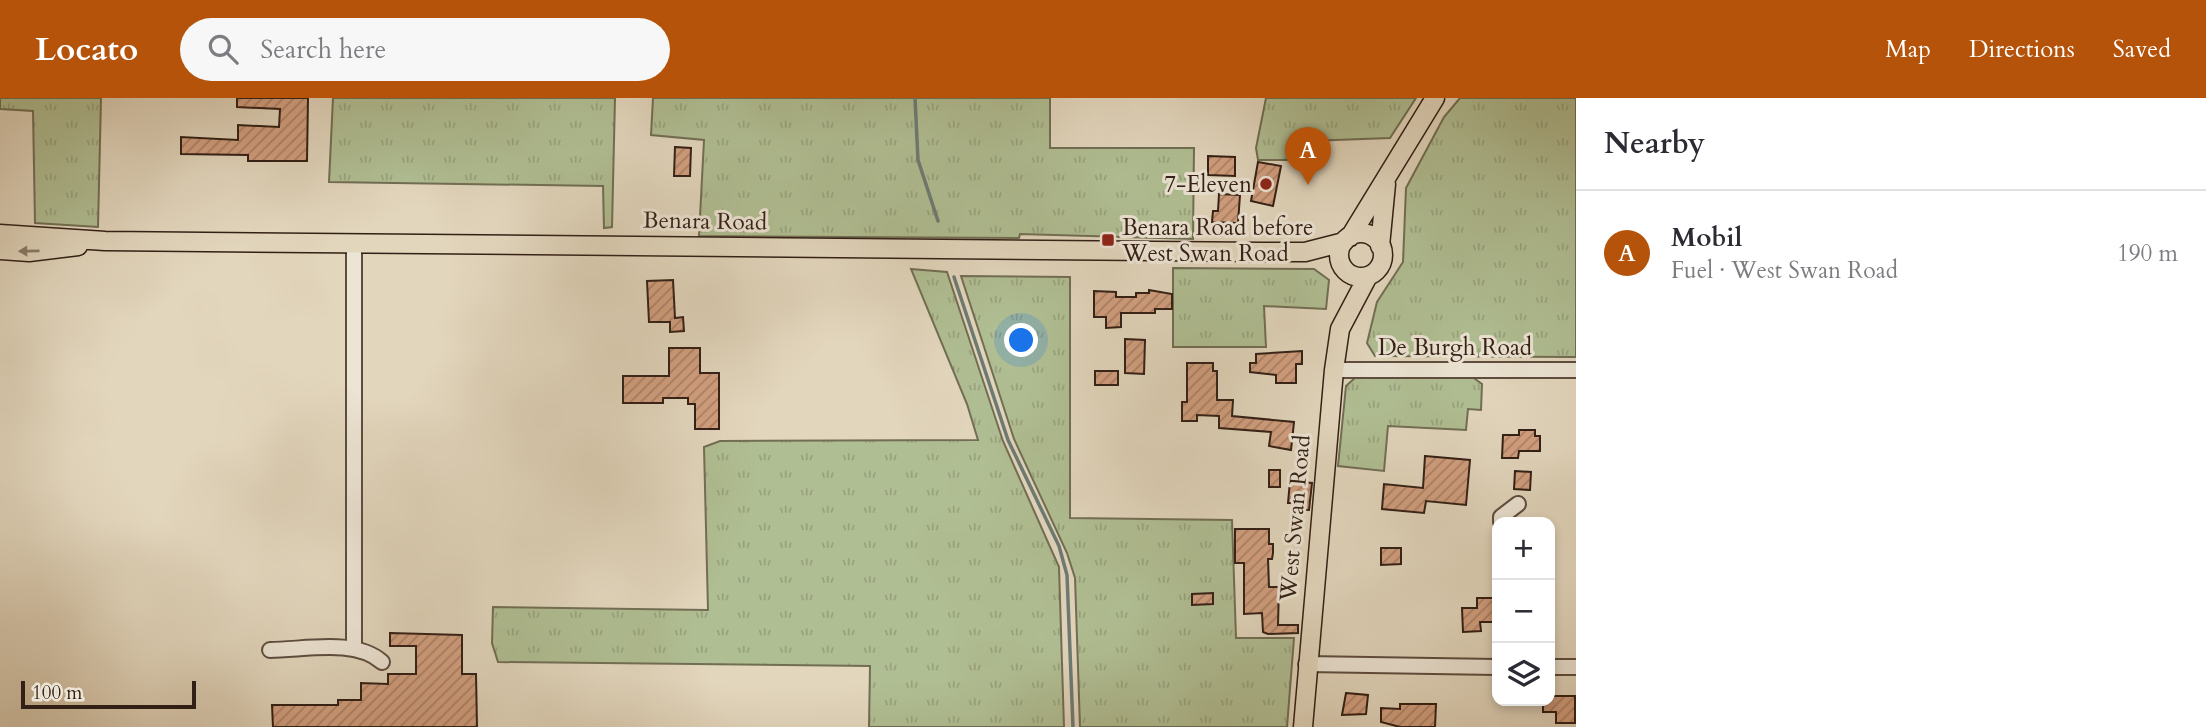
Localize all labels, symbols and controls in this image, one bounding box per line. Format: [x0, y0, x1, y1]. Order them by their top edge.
search box [180, 18, 670, 81]
text: Locato [35, 27, 138, 72]
icon: search [204, 30, 242, 68]
text: Search here [260, 32, 386, 67]
text: Map [1885, 33, 1931, 66]
text: Directions [1969, 33, 2075, 66]
text: Saved [2113, 33, 2171, 66]
text: Nearby [1604, 123, 1705, 164]
pin: A [1285, 127, 1331, 185]
place label: 7-Eleven [1164, 169, 1252, 200]
marker: 7-Eleven [1258, 176, 1274, 192]
street label: Benara Road [643, 204, 768, 238]
place label: Benara Road before West Swan Road [1121, 212, 1313, 269]
text: Mobil [1671, 220, 1742, 255]
marker: Benara Road before West Swan Road [1100, 232, 1116, 248]
text: A [1618, 238, 1636, 269]
text: 190 m [2117, 238, 2178, 269]
one-way arrow [17, 245, 39, 257]
text: Fuel · West Swan Road [1671, 255, 1898, 286]
your location [1004, 323, 1038, 357]
street label: De Burgh Road [1378, 332, 1533, 363]
street label: West Swan Road [1272, 433, 1318, 603]
map controls [1492, 517, 1555, 706]
button: + [1492, 517, 1555, 580]
button: − [1492, 580, 1555, 643]
button: layers [1492, 643, 1555, 706]
scale bar [21, 678, 196, 710]
text: 100 m [32, 680, 82, 706]

